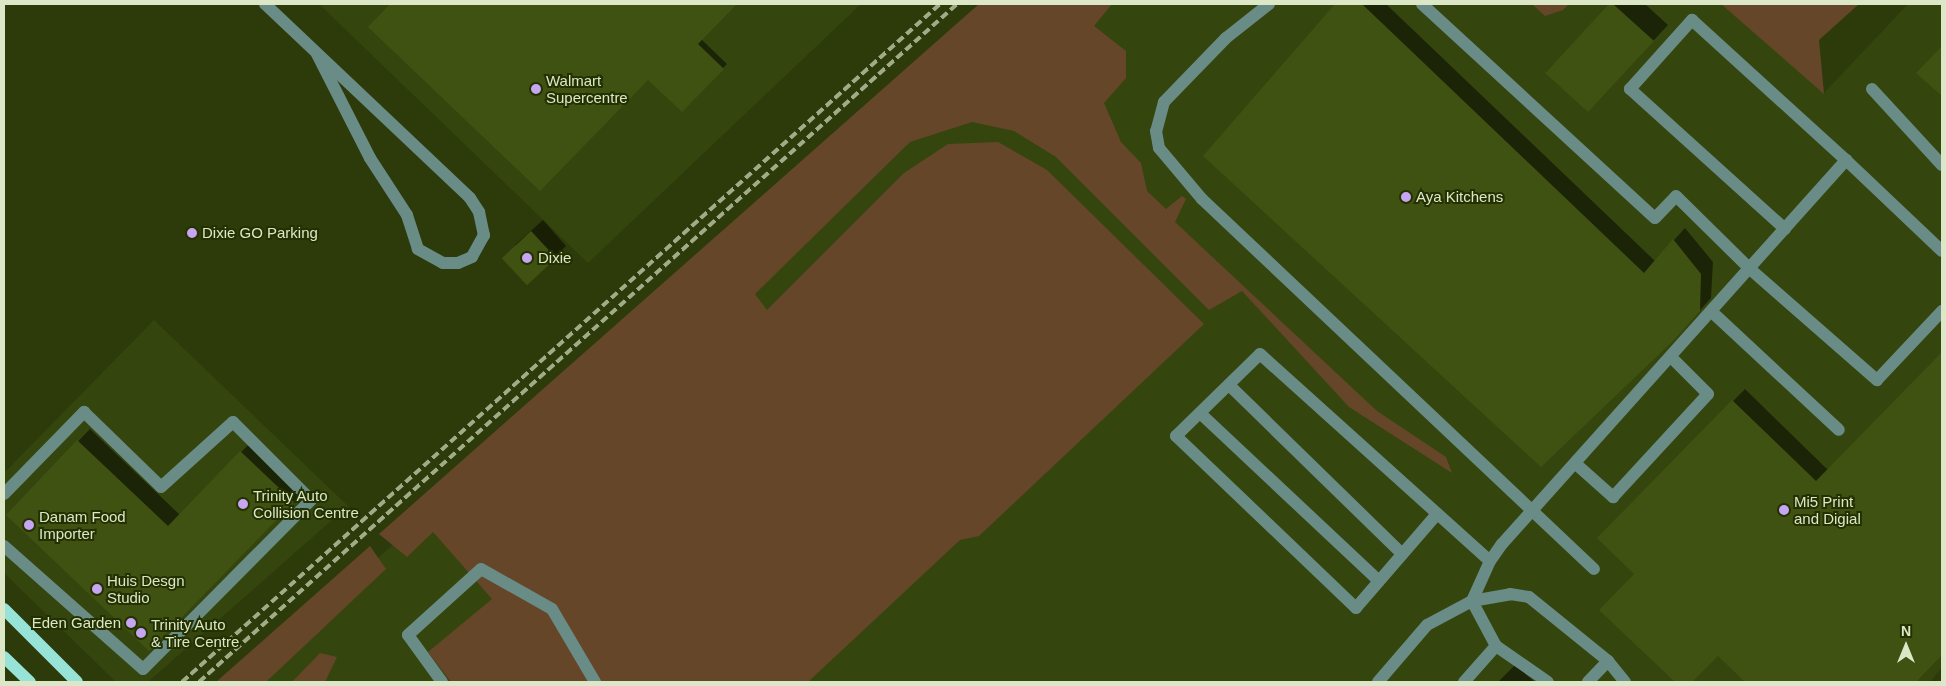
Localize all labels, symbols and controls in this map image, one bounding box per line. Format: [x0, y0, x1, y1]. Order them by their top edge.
place label: Walmart Supercentre [546, 71, 628, 106]
marker: Walmart Supercentre [530, 83, 542, 95]
place label: Aya Kitchens [1416, 188, 1503, 206]
marker: Aya Kitchens [1400, 191, 1412, 203]
place label: Dixie GO Parking [202, 224, 318, 242]
marker: Dixie GO Parking [186, 227, 198, 239]
place label: Dixie [538, 249, 571, 267]
marker: Dixie [520, 251, 534, 265]
place label: Trinity Auto Collision Centre [253, 486, 359, 521]
place label: Mi5 Print and Digial [1794, 492, 1861, 527]
marker: Trinity Auto Collision Centre [237, 498, 249, 510]
marker: Mi5 Print and Digial [1778, 504, 1790, 516]
place label: Danam Food Importer [39, 507, 126, 542]
marker: Danam Food Importer [23, 519, 35, 531]
place label: Huis Desgn Studio [107, 571, 185, 606]
marker: Huis Desgn Studio [91, 583, 103, 595]
place label: Eden Garden [32, 614, 121, 632]
place label: Trinity Auto & Tire Centre [151, 615, 240, 650]
marker: Eden Garden [125, 617, 137, 629]
north arrow [1881, 621, 1931, 671]
text: N [1901, 623, 1911, 639]
marker: Trinity Auto & Tire Centre [135, 627, 147, 639]

